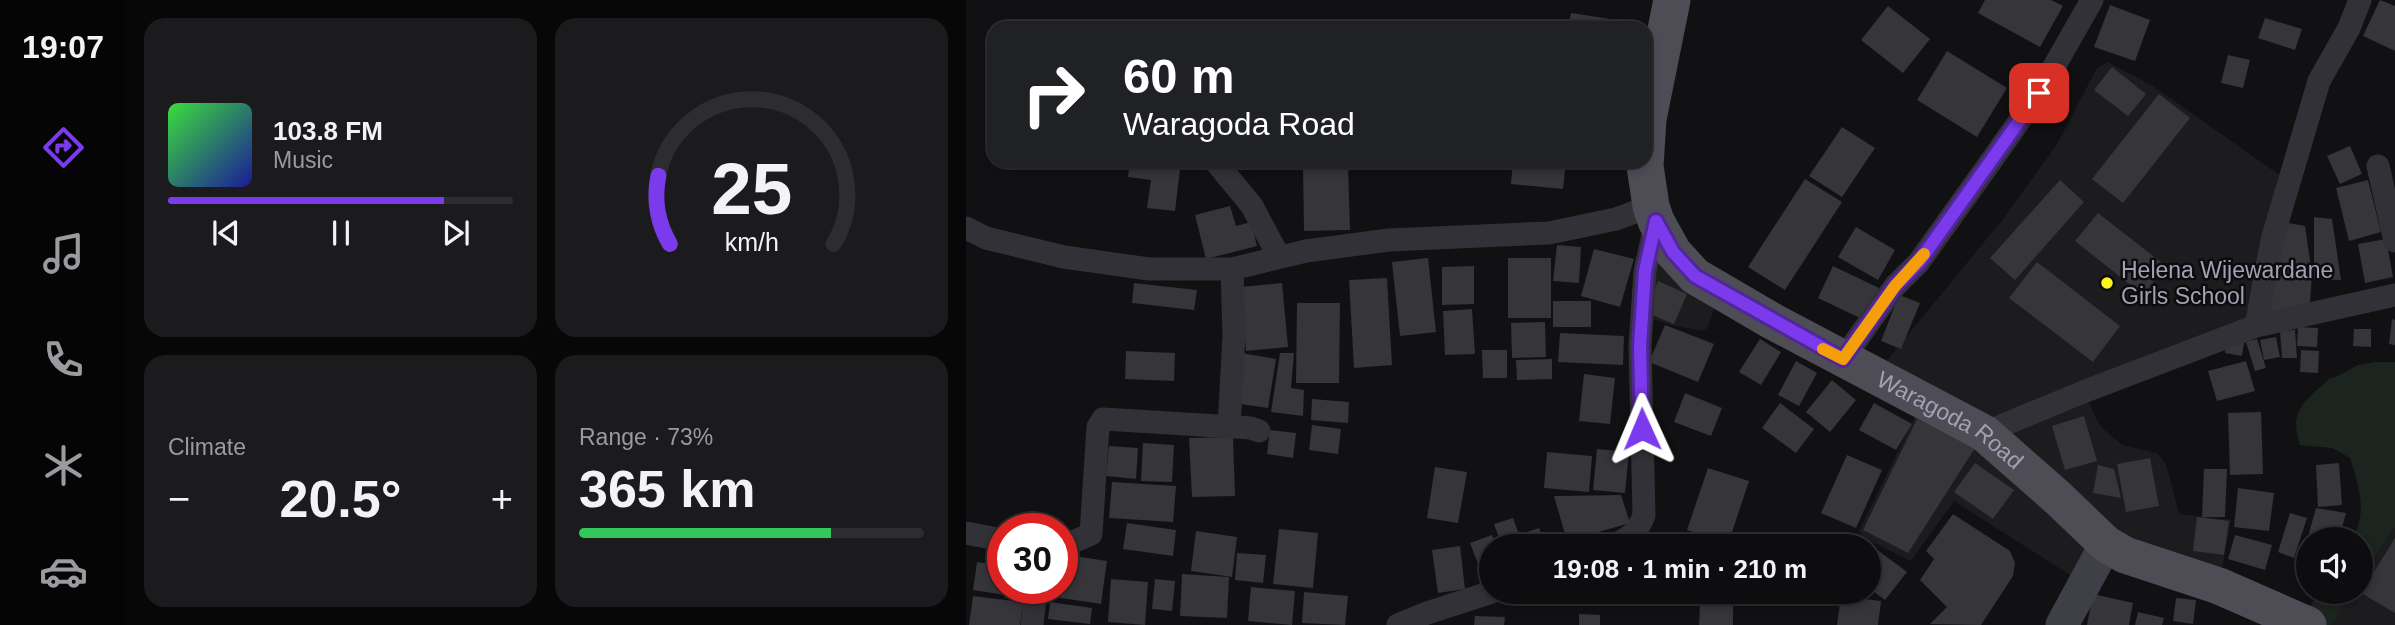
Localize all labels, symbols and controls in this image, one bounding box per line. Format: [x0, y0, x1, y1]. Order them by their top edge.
text: 19:07 [22, 29, 104, 65]
icon: right [1008, 49, 1099, 140]
text: 60 m [1123, 49, 1235, 103]
pin [2009, 63, 2069, 123]
icon: arrive [2020, 74, 2058, 112]
text: Waragoda Road [1123, 106, 1355, 142]
text: 103.8 FM [273, 116, 383, 146]
icon: directions [39, 123, 88, 172]
text: Music [273, 147, 333, 173]
text: 25 [711, 148, 792, 229]
icon: previous [207, 214, 245, 252]
icon: pause [322, 214, 360, 252]
icon: next [437, 214, 475, 252]
text: km/h [724, 228, 779, 256]
icon: music [39, 229, 88, 278]
place label: Helena Wijewardane Girls School [2121, 257, 2333, 309]
marker: Helena Wijewardane Girls School [2099, 275, 2115, 291]
icon: phone [39, 335, 88, 384]
street label: Waragoda Road [1873, 366, 2028, 474]
position arrow [1605, 392, 1679, 466]
text: Range · 73% [579, 424, 713, 450]
text: Climate [168, 434, 246, 460]
icon: climate [39, 441, 88, 490]
text: 365 km [579, 460, 755, 518]
text: 20.5° [279, 470, 402, 528]
text: − [168, 478, 190, 520]
text: + [491, 478, 513, 520]
speed limit sign: 30 [987, 513, 1078, 604]
map controls [2296, 527, 2373, 604]
button: sound [2296, 527, 2373, 604]
icon: car [39, 547, 88, 596]
text: 19:08 · 1 min · 210 m [1553, 554, 1807, 584]

